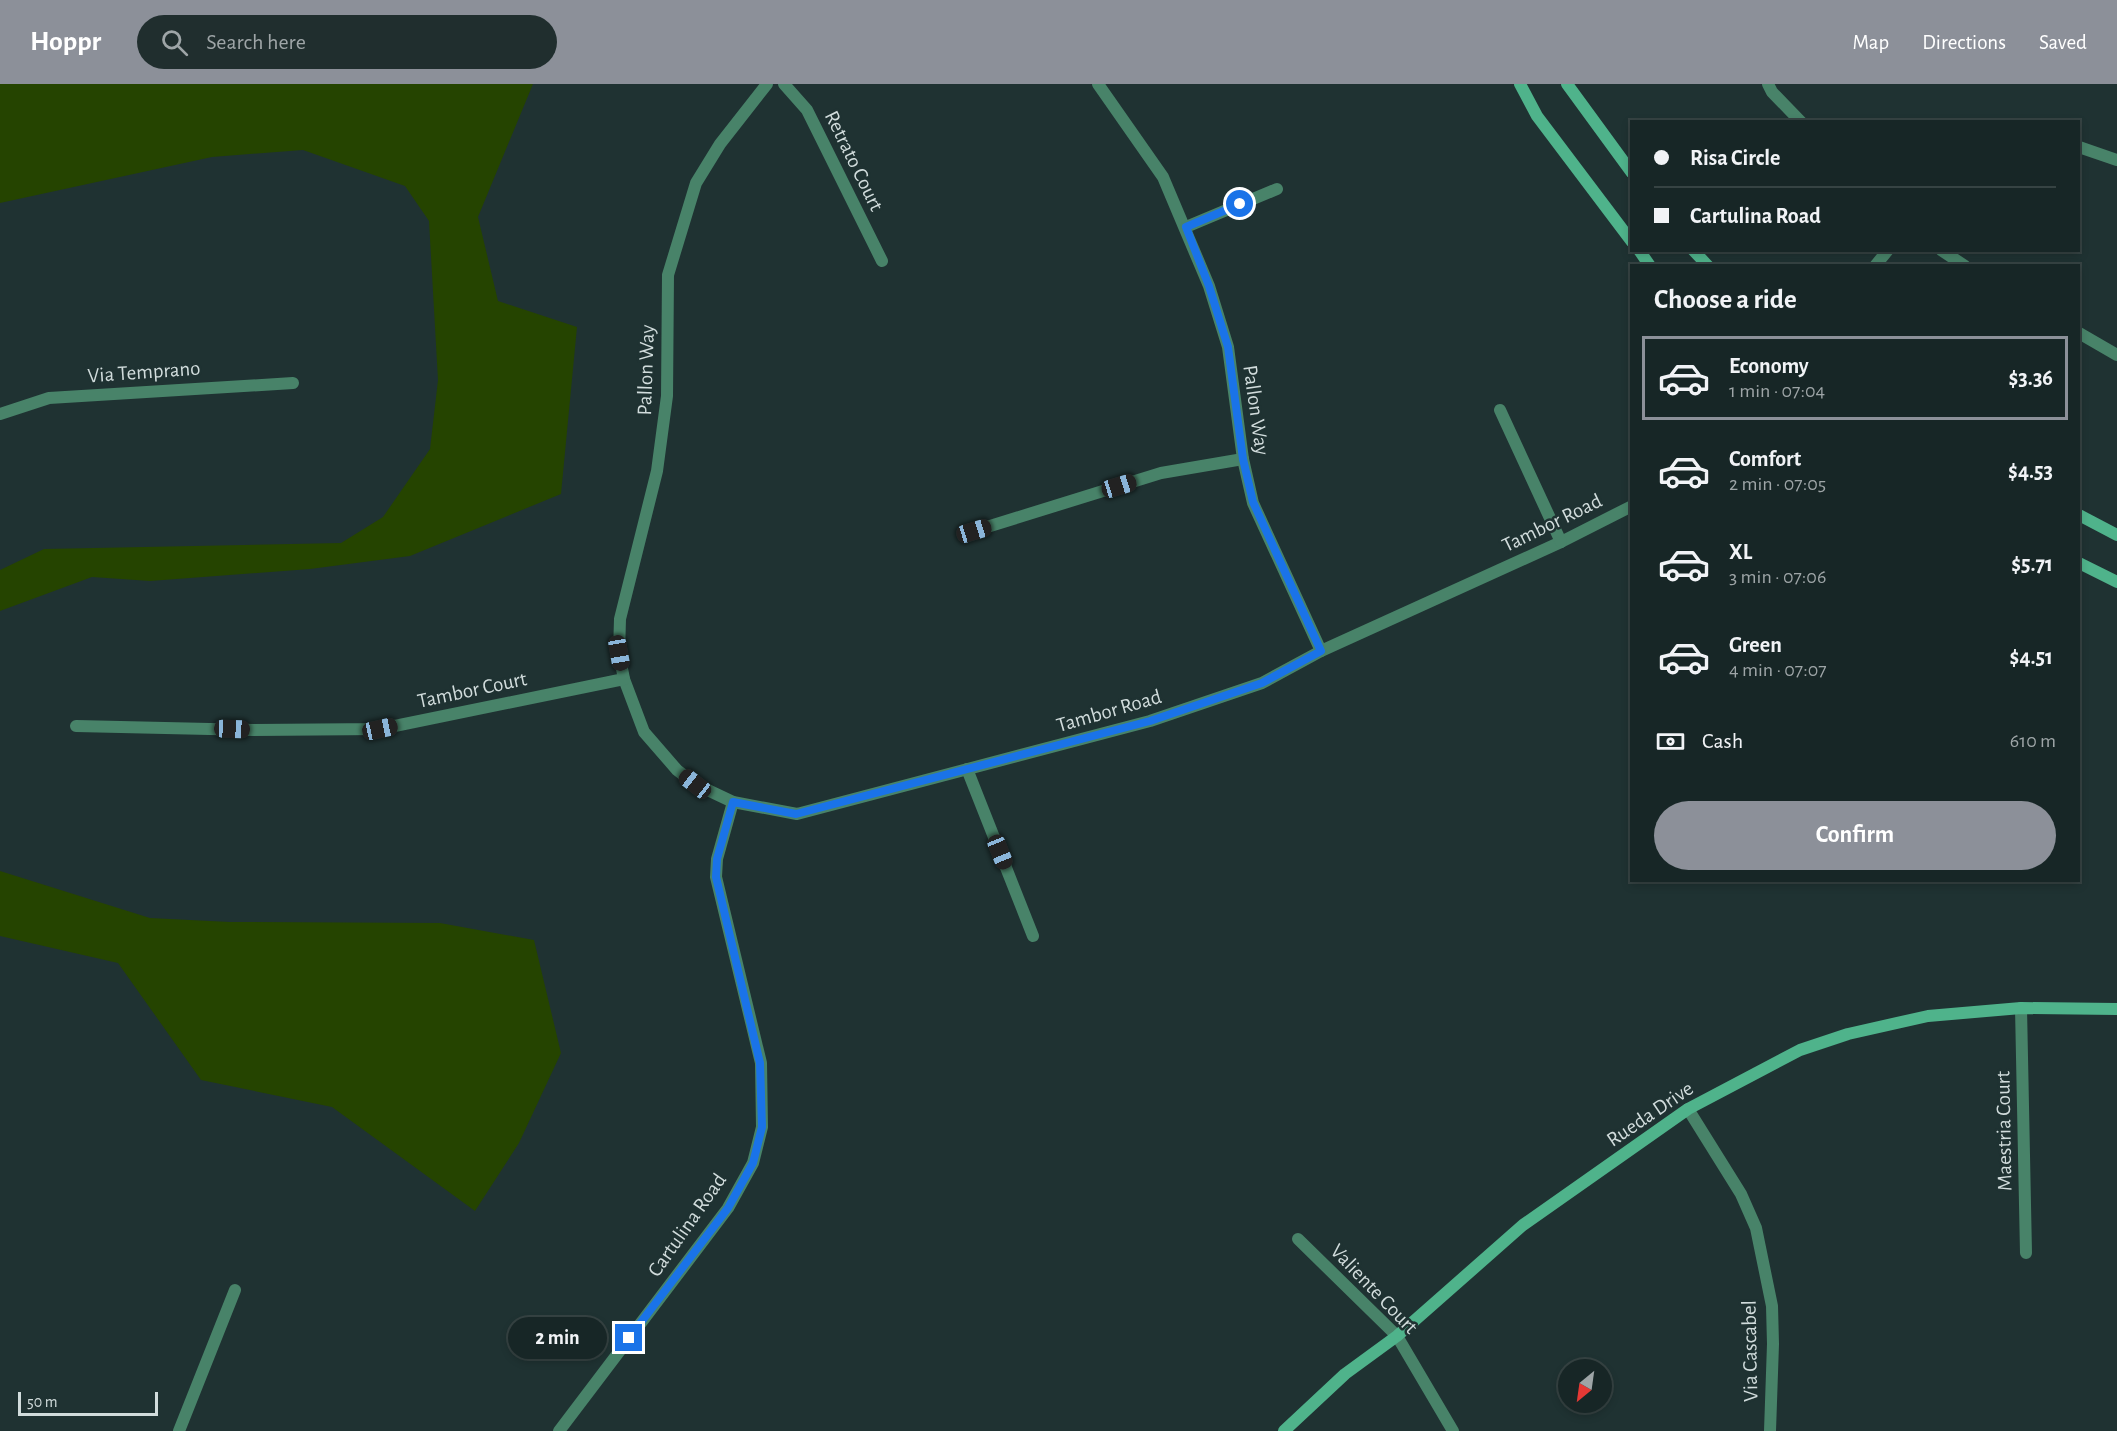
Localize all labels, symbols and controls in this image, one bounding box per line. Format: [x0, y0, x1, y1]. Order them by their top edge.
search box [137, 15, 557, 69]
icon: search [158, 26, 191, 59]
text: Hoppr [30, 28, 101, 56]
text: Search here [206, 31, 306, 53]
text: Map [1853, 32, 1889, 53]
text: Directions [1922, 32, 2006, 53]
text: Saved [2039, 32, 2087, 53]
street label: Retrato Court [821, 108, 887, 215]
text: Risa Circle [1690, 147, 1780, 169]
route start [1226, 190, 1253, 217]
text: Cartulina Road [1690, 205, 1821, 227]
text: Choose a ride [1654, 286, 1797, 313]
street label: Pallon Way [634, 324, 658, 416]
icon: car [1657, 351, 1711, 405]
text: Economy [1729, 355, 1809, 377]
street label: Via Temprano [87, 358, 201, 386]
street label: Pallon Way [1239, 364, 1273, 456]
text: $3.36 [2008, 367, 2053, 389]
text: 1 min · 07:04 [1729, 381, 1825, 401]
icon: car [1657, 444, 1711, 498]
text: Comfort [1729, 448, 1801, 470]
text: $4.53 [2008, 460, 2053, 482]
car [1099, 472, 1139, 500]
text: 2 min · 07:05 [1729, 474, 1826, 494]
street label: Tambor Road [1499, 490, 1605, 556]
car [954, 517, 994, 545]
icon: car [1657, 537, 1711, 591]
text: XL [1729, 541, 1752, 563]
text: $5.71 [2011, 553, 2053, 575]
text: 3 min · 07:06 [1729, 567, 1826, 587]
icon: car [1657, 630, 1711, 684]
car [607, 634, 631, 672]
text: Green [1729, 634, 1782, 656]
text: $4.51 [2010, 646, 2053, 668]
text: 4 min · 07:07 [1729, 660, 1827, 680]
street label: Tambor Court [415, 668, 529, 712]
street label: Tambor Road [1054, 686, 1164, 736]
car [361, 716, 399, 742]
car [214, 719, 250, 739]
icon: cash [1654, 725, 1687, 758]
text: Cash [1702, 730, 1743, 752]
text: 610 m [2010, 731, 2056, 751]
car [675, 766, 715, 802]
button: Confirm [1654, 801, 2056, 870]
car [985, 832, 1015, 872]
street label: Maestria Court [1992, 1071, 2016, 1191]
street label: Rueda Drive [1603, 1078, 1697, 1150]
street label: Cartulina Road [644, 1169, 730, 1280]
street label: Valiente Court [1326, 1240, 1422, 1338]
street label: Via Cascabel [1739, 1300, 1761, 1402]
callout: 2 min [509, 1317, 608, 1359]
route end [615, 1324, 642, 1351]
text: 2 min [535, 1328, 580, 1348]
north arrow [1558, 1359, 1612, 1413]
map controls [1558, 1359, 1612, 1413]
scale bar [18, 1389, 158, 1416]
text: 50 m [27, 1394, 58, 1410]

